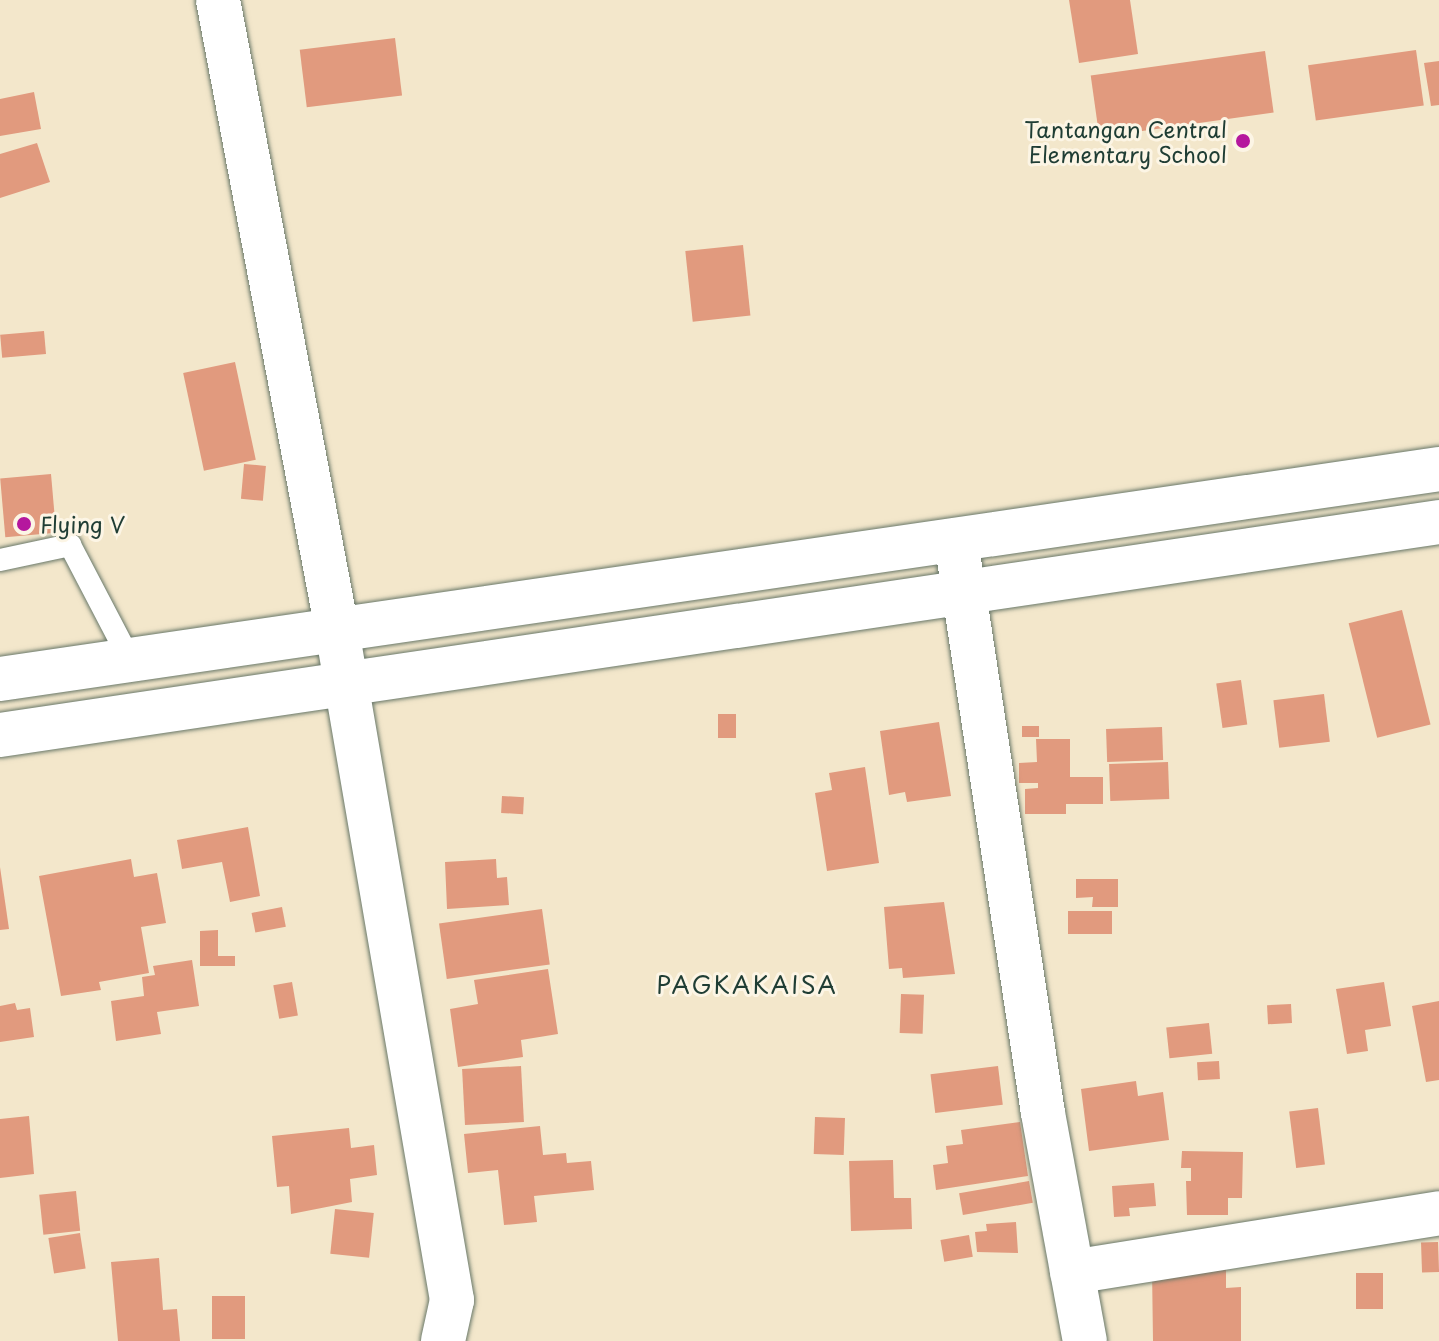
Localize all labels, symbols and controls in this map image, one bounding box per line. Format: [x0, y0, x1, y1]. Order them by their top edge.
place label: Tantangan Central Elementary School [1024, 115, 1227, 166]
marker: Tantangan Central Elementary School [1234, 132, 1252, 150]
place label: Flying V [40, 511, 125, 537]
marker: Flying V [15, 515, 33, 533]
district label: PAGKAKAISA [657, 971, 837, 999]

